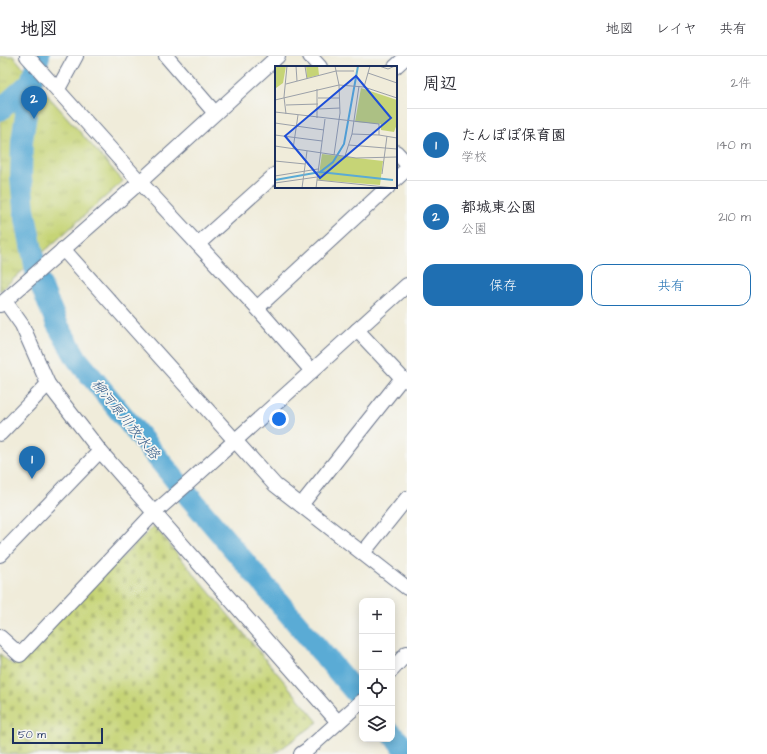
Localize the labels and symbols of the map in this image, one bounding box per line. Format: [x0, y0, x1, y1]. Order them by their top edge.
inset map [275, 66, 397, 188]
pin: 2 [21, 86, 47, 119]
water label: 柳河原川放水路 [87, 375, 164, 465]
your location [269, 409, 289, 429]
pin: 1 [19, 446, 45, 479]
scale bar [12, 726, 103, 745]

